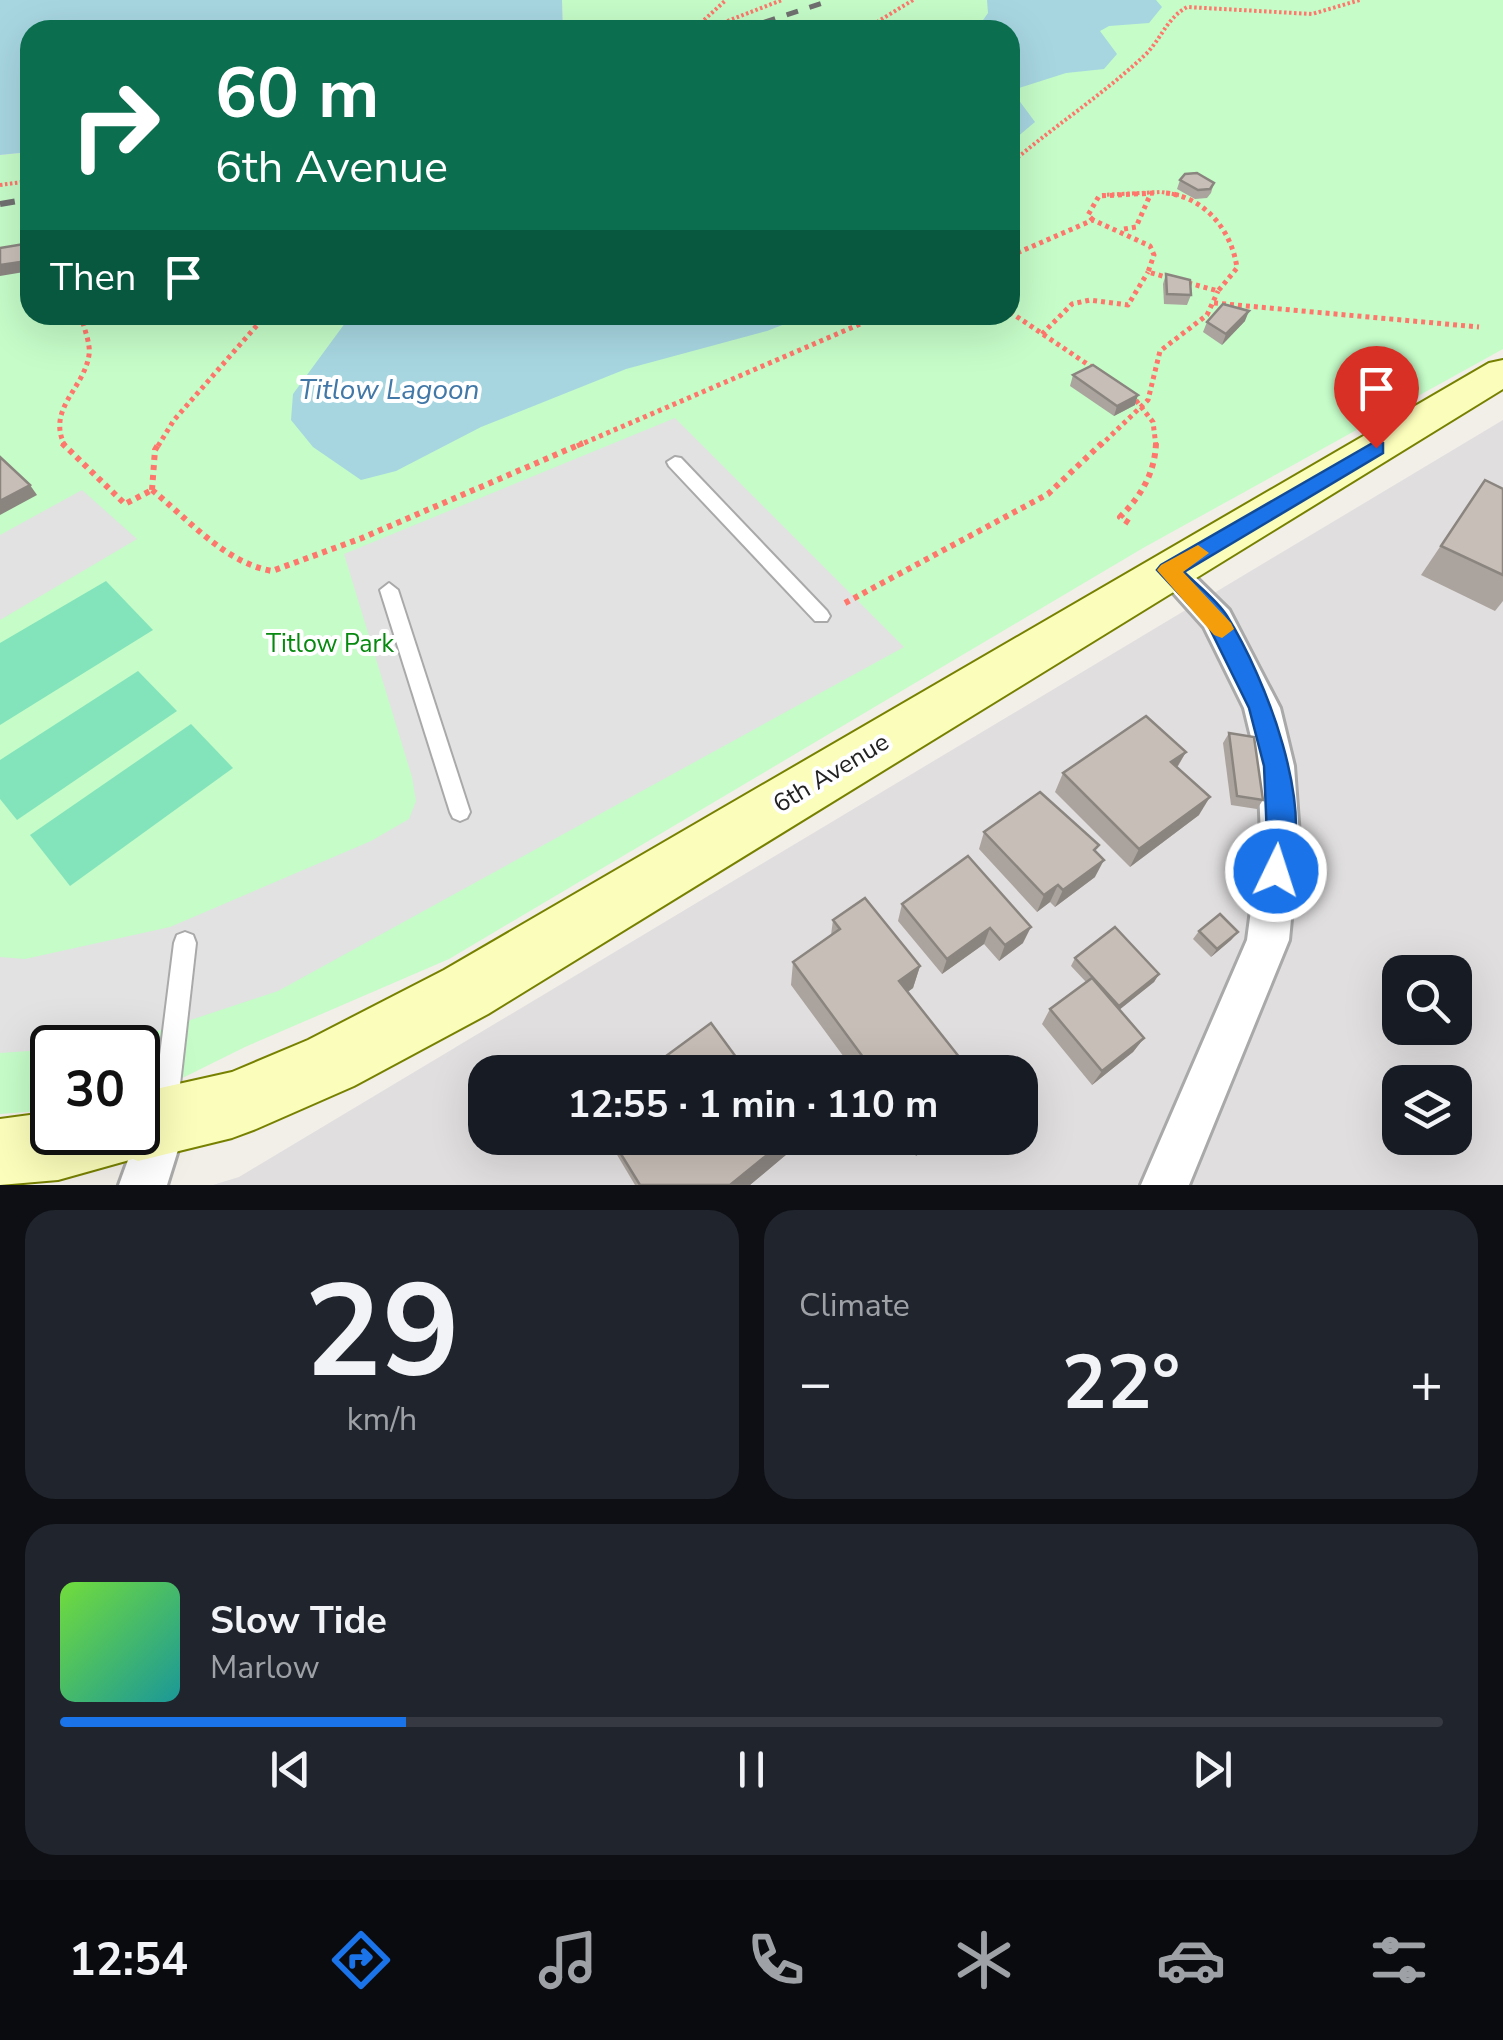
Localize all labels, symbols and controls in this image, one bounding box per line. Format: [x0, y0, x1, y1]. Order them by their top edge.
text: 60 m [215, 46, 379, 142]
icon: right [50, 60, 180, 190]
text: 6th Avenue [215, 137, 448, 198]
icon: arrive [156, 250, 211, 305]
text: Then [50, 252, 136, 303]
pin [1334, 346, 1419, 449]
icon: arrive [1349, 361, 1404, 416]
water label: Titlow Lagoon [299, 371, 479, 409]
park label: Titlow Park [266, 627, 394, 661]
street label: 6th Avenue [767, 725, 895, 821]
position arrow [1224, 819, 1328, 923]
map controls [1382, 955, 1472, 1155]
button: search [1382, 955, 1472, 1045]
speed limit sign: 30 [30, 1025, 160, 1155]
button: layers [1382, 1065, 1472, 1155]
text: 12:55 · 1 min · 110 m [568, 1079, 938, 1130]
text: 29 [304, 1244, 460, 1421]
text: Climate [799, 1284, 910, 1327]
text: 22° [1062, 1332, 1180, 1434]
text: − [799, 1346, 832, 1421]
text: + [1410, 1346, 1443, 1421]
text: km/h [347, 1398, 417, 1441]
text: Slow Tide [210, 1595, 387, 1646]
text: Marlow [210, 1646, 320, 1689]
icon: previous [263, 1742, 318, 1797]
icon: pause [724, 1742, 779, 1797]
icon: next [1185, 1742, 1240, 1797]
icon: directions [326, 1925, 396, 1995]
icon: music [533, 1925, 603, 1995]
icon: phone [741, 1925, 811, 1995]
icon: climate [949, 1925, 1019, 1995]
icon: car [1156, 1925, 1226, 1995]
icon: filters [1364, 1925, 1434, 1995]
text: 12:54 [69, 1930, 188, 1991]

